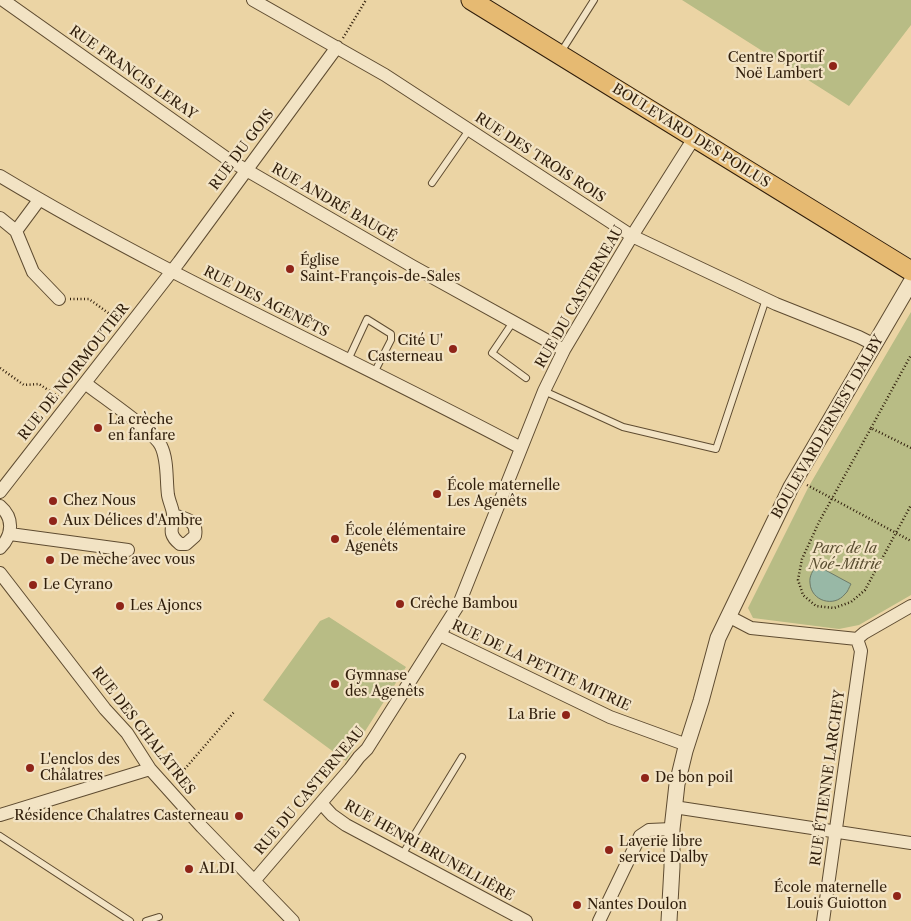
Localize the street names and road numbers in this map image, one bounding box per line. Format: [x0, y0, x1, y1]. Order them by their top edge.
street label: RUE FRANCIS LERAY [66, 23, 200, 123]
street label: BOULEVARD DES POILUS [609, 80, 773, 192]
street label: RUE DU GOIS [206, 106, 278, 194]
street label: RUE DES TROIS ROIS [472, 110, 608, 206]
street label: RUE ANDRÉ BAUGÉ [268, 160, 400, 246]
street label: RUE DU CASTERNEAU [532, 223, 628, 371]
street label: RUE DES AGENÊTS [201, 263, 331, 341]
street label: RUE DE NOIRMOUTIER [15, 300, 133, 444]
street label: BOULEVARD ERNEST DALBY [768, 332, 888, 522]
street label: RUE DE LA PETITE MITRIE [449, 617, 633, 715]
street label: RUE DES CHALÂTRES [88, 664, 198, 798]
street label: RUE ÉTIENNE LARCHEY [807, 689, 849, 867]
street label: RUE DU CASTERNEAU [252, 724, 368, 858]
street label: RUE HENRI BRUNELLIÈRE [341, 797, 517, 905]

